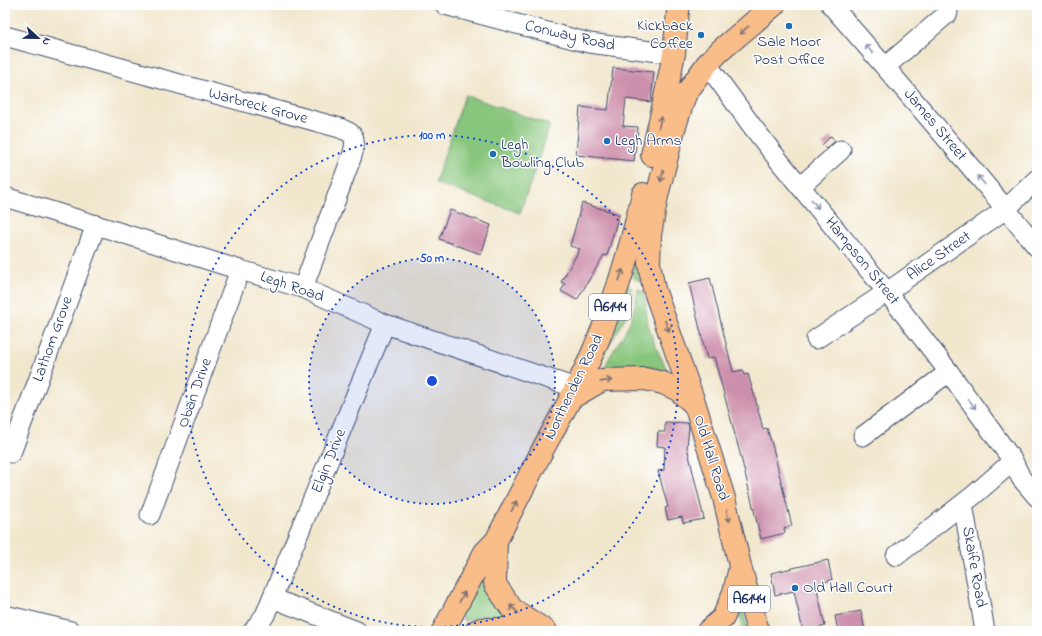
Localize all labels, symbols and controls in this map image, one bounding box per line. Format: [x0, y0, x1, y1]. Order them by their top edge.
street label: Conway Road [523, 14, 617, 58]
place label: Kickback Coffee [637, 14, 694, 56]
north arrow [18, 18, 58, 58]
marker: Sale Moor Post Office [784, 21, 794, 31]
one-way arrow [739, 26, 749, 35]
marker: Kickback Coffee [696, 30, 706, 40]
place label: Sale Moor Post Office [753, 30, 825, 72]
text: N [38, 35, 55, 48]
one-way arrow [865, 44, 874, 54]
street label: Warbreck Grove [206, 81, 311, 131]
street label: James Street [897, 83, 973, 167]
one-way arrow [657, 115, 664, 128]
text: 100 m [419, 127, 446, 145]
place label: Legh Arms [615, 129, 682, 153]
place label: Legh Bowling Club [500, 133, 584, 175]
marker: Legh Arms [602, 136, 612, 146]
marker: Legh Bowling Club [488, 149, 498, 159]
one-way arrow [658, 169, 666, 182]
one-way arrow [977, 175, 986, 185]
one-way arrow [810, 199, 819, 209]
street label: Hampson Street [819, 212, 906, 311]
street label: Alice Street [902, 225, 977, 287]
text: 50 m [420, 250, 445, 268]
street label: Legh Road [257, 265, 327, 309]
one-way arrow [618, 269, 626, 281]
street label: Lathom Grove [26, 292, 80, 385]
road number: A6144 [589, 294, 631, 320]
one-way arrow [664, 319, 671, 332]
street label: Northenden Road [538, 330, 610, 444]
street label: Oban Drive [171, 354, 219, 431]
centre of rings [425, 374, 439, 388]
one-way arrow [599, 377, 612, 385]
one-way arrow [968, 398, 976, 409]
street label: Old Hall Road [687, 412, 735, 504]
street label: Elgin Drive [305, 424, 353, 497]
one-way arrow [510, 501, 518, 513]
one-way arrow [725, 509, 732, 522]
street label: Skaife Road [955, 524, 993, 610]
place label: Old Hall Court [803, 576, 894, 600]
marker: Old Hall Court [790, 583, 800, 593]
road number: A6144 [728, 586, 770, 612]
one-way arrow [458, 591, 466, 603]
one-way arrow [509, 604, 519, 613]

